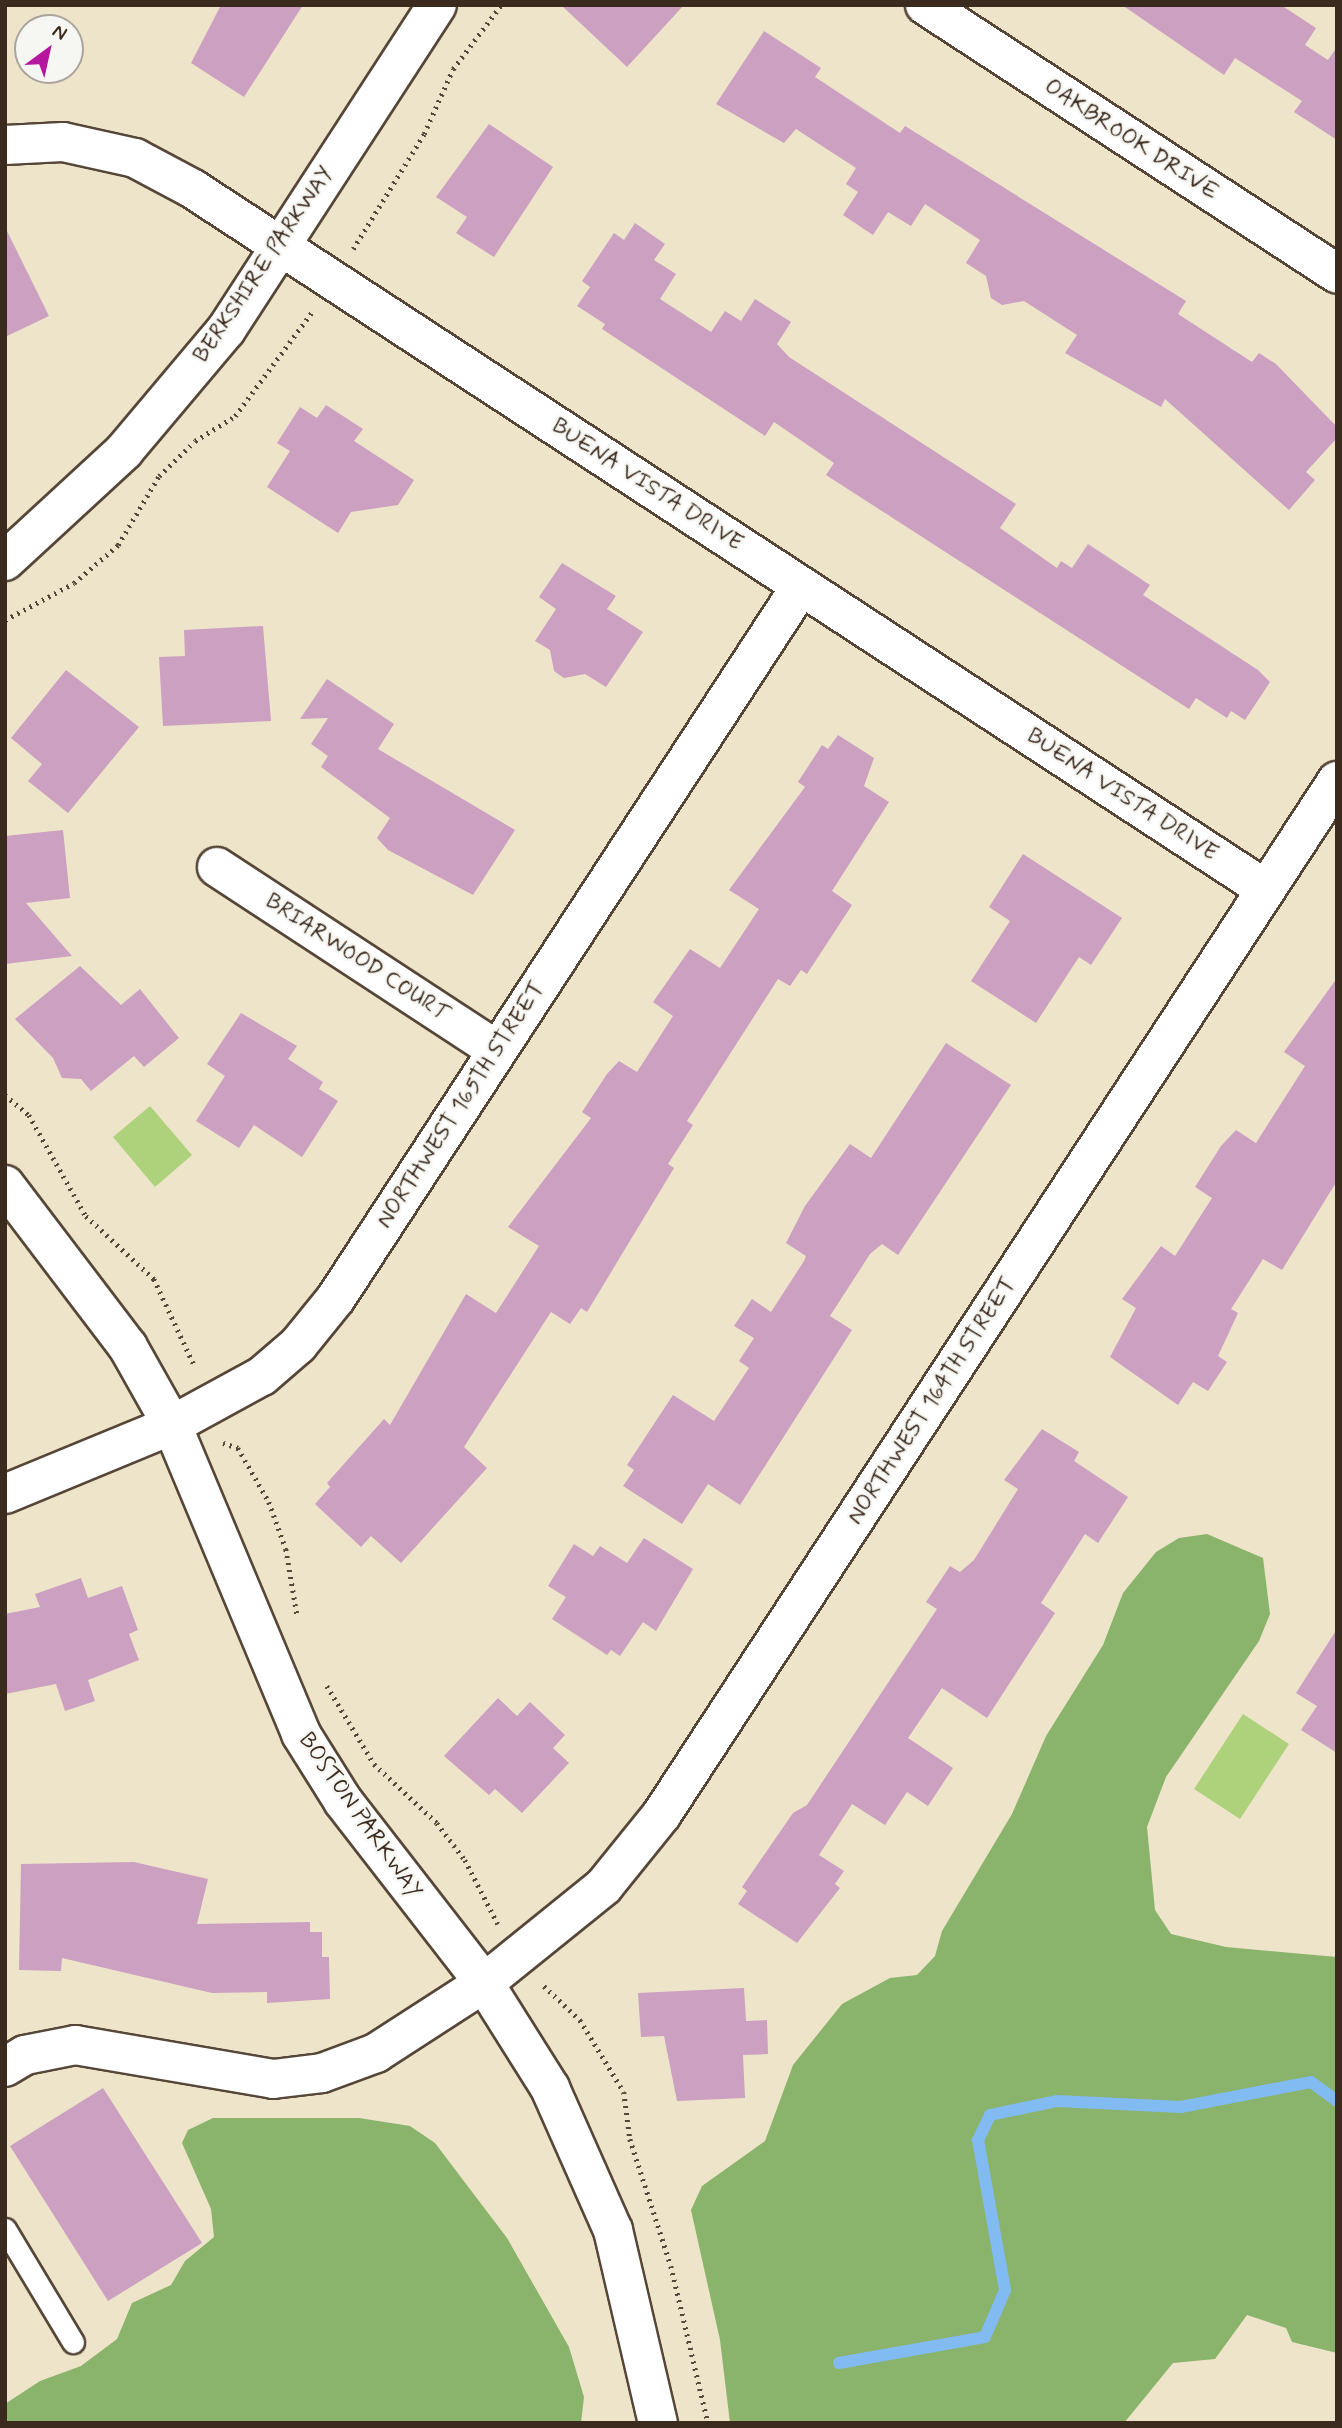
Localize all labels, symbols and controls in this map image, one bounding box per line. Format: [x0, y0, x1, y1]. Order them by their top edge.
north arrow [14, 14, 84, 84]
text: N [48, 19, 72, 47]
street label: OAKBROOK DRIVE [1038, 73, 1224, 207]
street label: BERKSHIRE PARKWAY [188, 162, 340, 368]
street label: BUENA VISTA DRIVE [544, 411, 750, 559]
street label: BUENA VISTA DRIVE [1019, 721, 1225, 869]
street label: BRIARWOOD COURT [259, 888, 455, 1028]
street label: NORTHWEST 165TH STREET [370, 975, 552, 1235]
street label: NORTHWEST 164TH STREET [841, 1271, 1023, 1531]
street label: BOSTON PARKWAY [293, 1729, 427, 1903]

